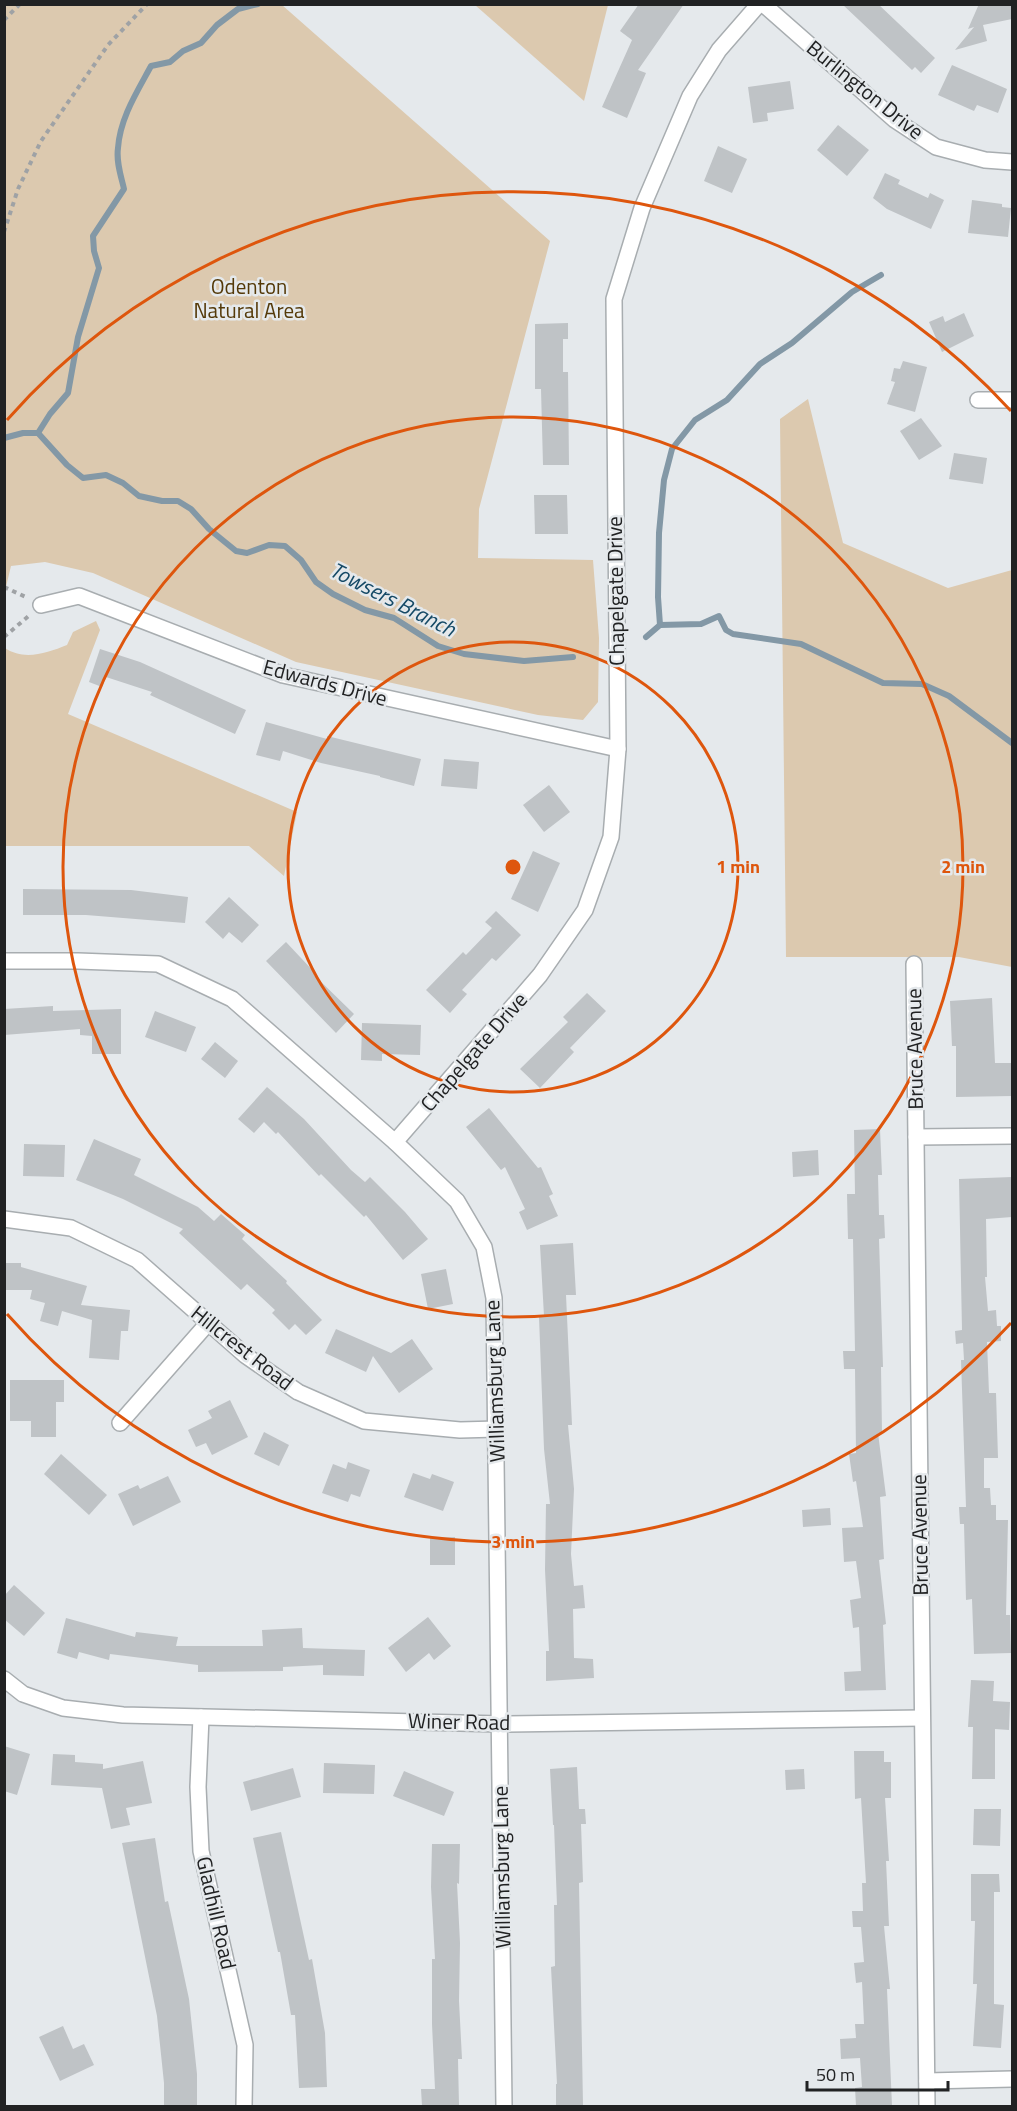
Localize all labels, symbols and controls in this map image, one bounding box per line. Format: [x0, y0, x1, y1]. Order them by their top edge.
street label: Burlington Drive [800, 32, 931, 147]
park label: Odenton Natural Area [193, 270, 305, 326]
street label: Chapelgate Drive [598, 516, 632, 666]
water label: Towsers Branch [324, 553, 463, 646]
street label: Edwards Drive [260, 650, 391, 714]
text: 1 min [716, 853, 760, 880]
text: 2 min [941, 853, 985, 880]
centre of rings [503, 857, 523, 877]
street label: Chapelgate Drive [412, 984, 534, 1118]
street label: Bruce Avenue [897, 988, 931, 1110]
street label: Hillcrest Road [184, 1297, 301, 1398]
street label: Williamsburg Lane [475, 1299, 513, 1463]
street label: Bruce Avenue [902, 1474, 936, 1596]
text: 3 min [491, 1528, 535, 1555]
street label: Winer Road [408, 1704, 511, 1738]
street label: Williamsburg Lane [484, 1785, 518, 1949]
street label: Gladhill Road [188, 1853, 246, 1972]
scale bar [807, 2054, 948, 2092]
text: 50 m [816, 2061, 855, 2088]

